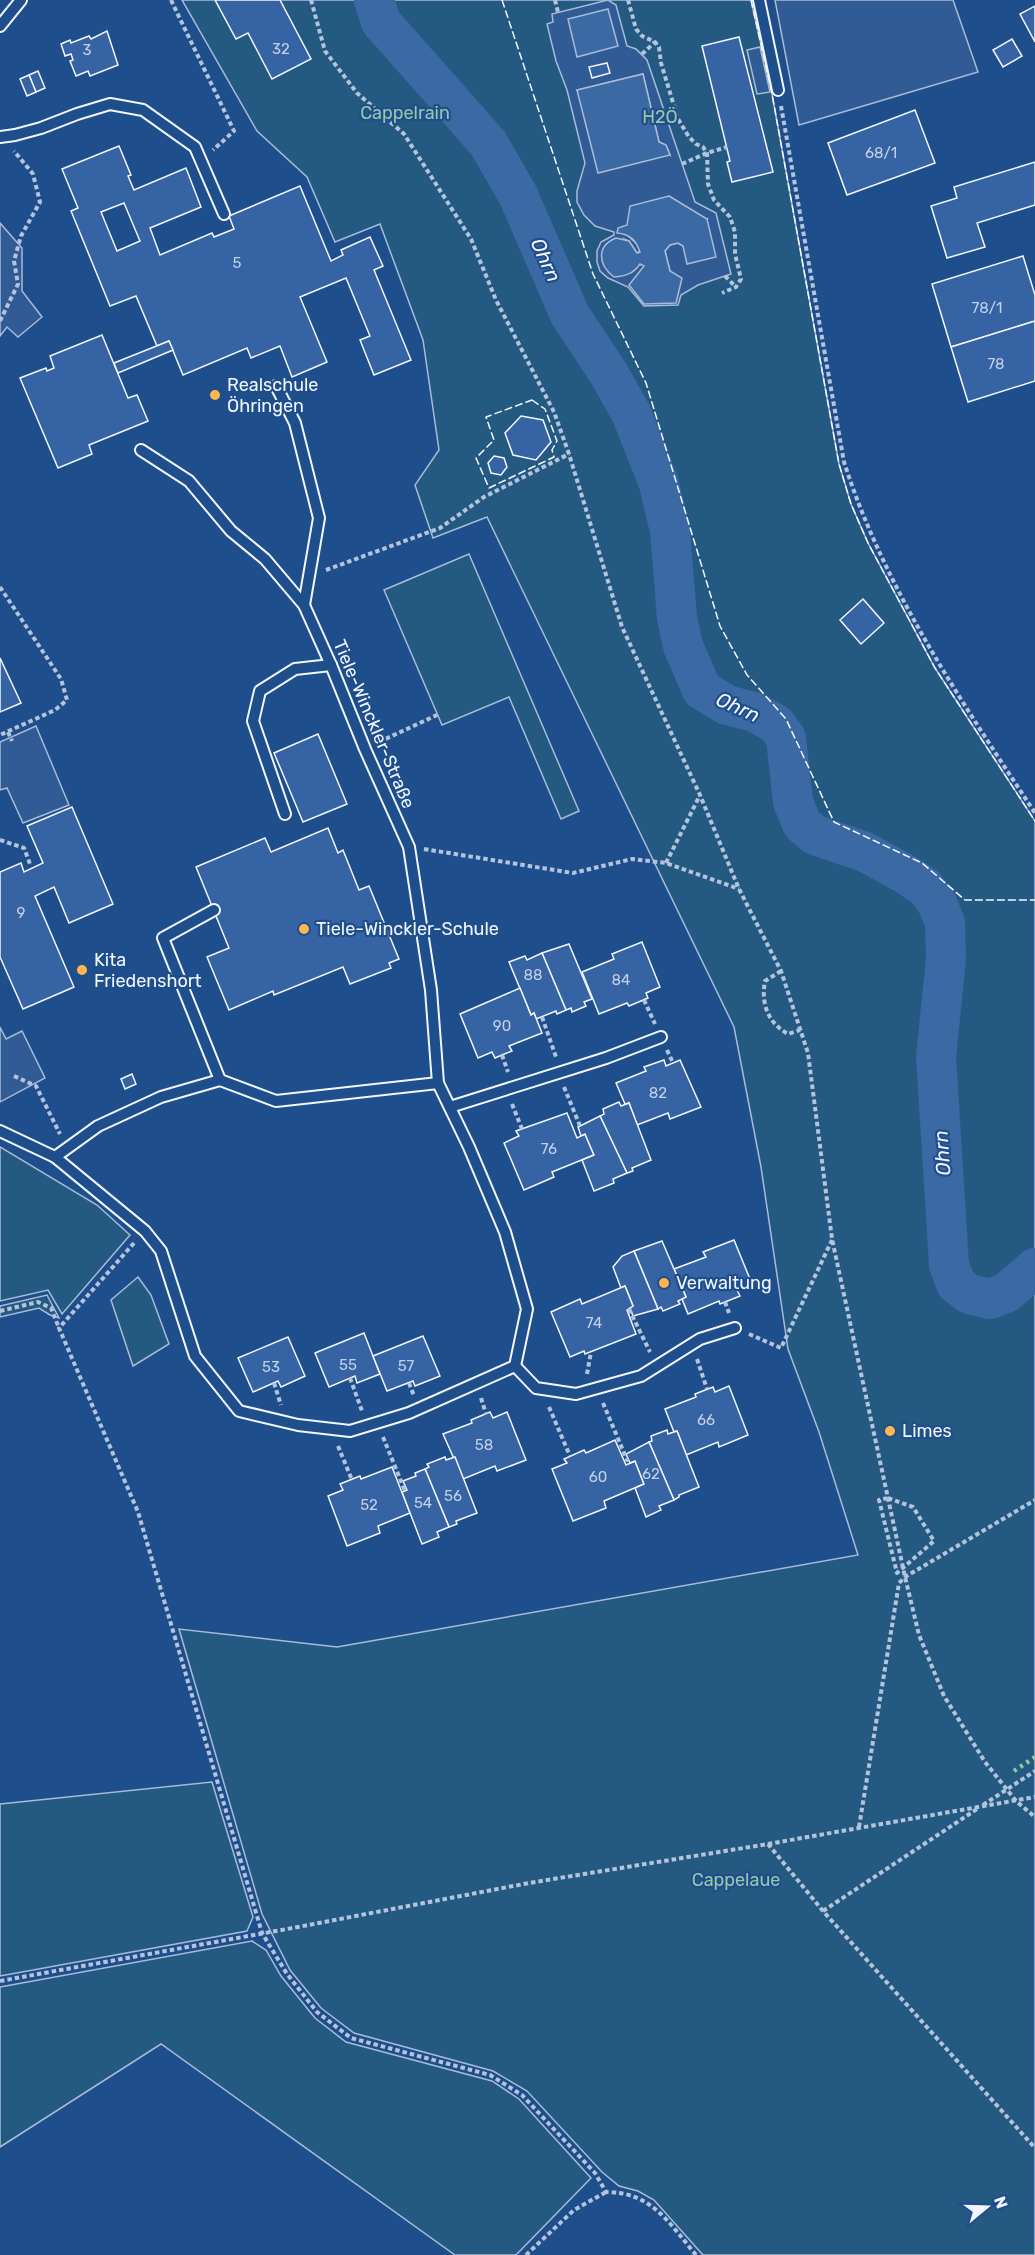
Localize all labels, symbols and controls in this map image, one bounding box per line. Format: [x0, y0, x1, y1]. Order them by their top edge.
house number: 32 [272, 40, 290, 58]
house number: 3 [82, 41, 92, 59]
park label: Cappelrain [360, 102, 450, 124]
park label: H2Ö [642, 106, 678, 128]
house number: 68/1 [865, 144, 897, 162]
water label: Ohrn [526, 234, 566, 286]
house number: 5 [233, 254, 242, 272]
house number: 78/1 [972, 299, 1002, 317]
house number: 78 [987, 355, 1005, 373]
place label: Realschule Öhringen [227, 374, 318, 417]
marker: Realschule Öhringen [208, 388, 222, 402]
street label: Tiele-Winckler-Straße [329, 636, 419, 812]
water label: Ohrn [712, 687, 764, 727]
house number: 9 [17, 904, 26, 922]
place label: Tiele-Winckler-Schule [316, 918, 499, 940]
marker: Tiele-Winckler-Schule [297, 922, 311, 936]
place label: Kita Friedenshort [94, 949, 202, 992]
marker: Kita Friedenshort [75, 963, 89, 977]
house number: 88 [523, 966, 543, 984]
house number: 84 [612, 971, 630, 989]
house number: 90 [493, 1017, 511, 1035]
house number: 82 [649, 1084, 667, 1102]
water label: Ohrn [928, 1129, 956, 1177]
house number: 76 [541, 1140, 557, 1158]
place label: Verwaltung [676, 1272, 772, 1294]
marker: Verwaltung [657, 1276, 671, 1290]
house number: 74 [586, 1314, 602, 1332]
house number: 55 [339, 1356, 357, 1374]
house number: 57 [398, 1357, 415, 1375]
house number: 53 [262, 1358, 280, 1376]
house number: 66 [697, 1411, 715, 1429]
place label: Limes [902, 1420, 952, 1442]
marker: Limes [883, 1424, 897, 1438]
house number: 58 [475, 1436, 493, 1454]
house number: 62 [642, 1465, 660, 1483]
house number: 60 [589, 1468, 607, 1486]
house number: 56 [444, 1487, 462, 1505]
house number: 54 [414, 1494, 432, 1512]
house number: 52 [360, 1496, 378, 1514]
park label: Cappelaue [692, 1869, 780, 1891]
north arrow [957, 2177, 1017, 2237]
text: N [990, 2194, 1012, 2211]

